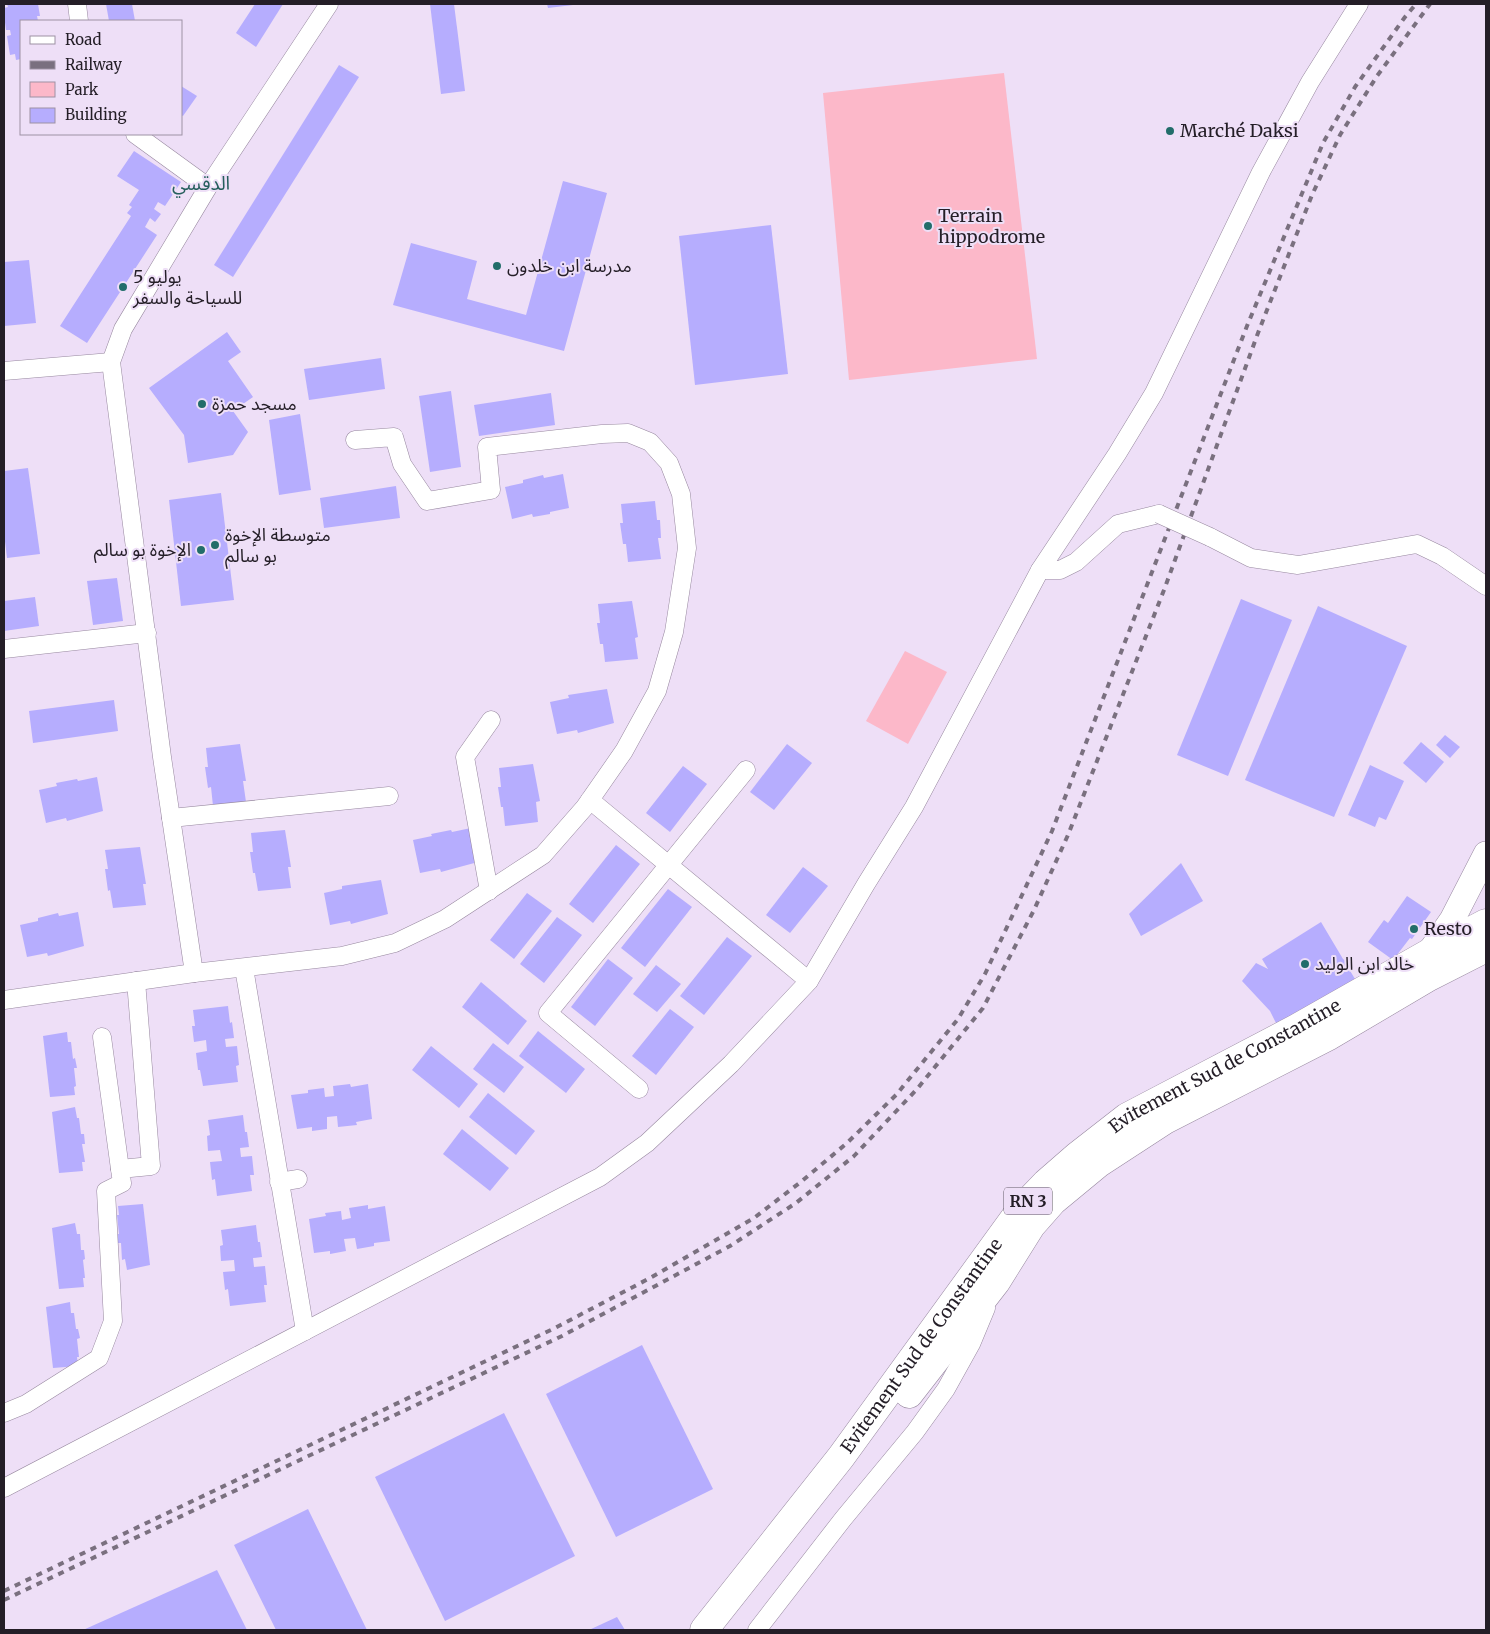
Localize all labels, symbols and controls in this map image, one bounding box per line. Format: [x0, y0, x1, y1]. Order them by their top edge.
legend [20, 20, 182, 135]
text: Road [65, 30, 101, 49]
text: Railway [65, 55, 122, 74]
text: Park [65, 80, 99, 99]
text: Building [65, 105, 127, 124]
place label: Marché Daksi [1180, 119, 1299, 142]
marker: Marché Daksi [1164, 125, 1176, 137]
district label: الدقسي [172, 171, 230, 198]
place label: Terrain hippodrome [938, 204, 1045, 248]
marker: Terrain hippodrome [922, 220, 934, 232]
place label: مدرسة ابن خلدون [507, 254, 632, 277]
marker: مدرسة ابن خلدون [491, 260, 503, 272]
place label: 5 يوليو للسياحة والسفر [132, 265, 242, 309]
marker: 5 يوليو للسياحة والسفر [117, 281, 129, 293]
place label: مسجد حمزة [212, 392, 297, 415]
marker: مسجد حمزة [196, 398, 208, 410]
place label: متوسطة الإخوة بو سالم [225, 523, 331, 569]
place label: الإخوة بو سالم [94, 538, 191, 563]
marker: متوسطة الإخوة بو سالم [209, 539, 221, 551]
marker: الإخوة بو سالم [195, 544, 207, 556]
place label: Resto [1424, 917, 1472, 940]
marker: Resto [1408, 923, 1420, 935]
place label: خالد ابن الوليد [1315, 952, 1414, 975]
marker: خالد ابن الوليد [1299, 958, 1311, 970]
street label: Evitement Sud de Constantine [1104, 994, 1345, 1138]
road number: RN 3 [1004, 1188, 1052, 1214]
street label: Evitement Sud de Constantine [836, 1234, 1007, 1458]

